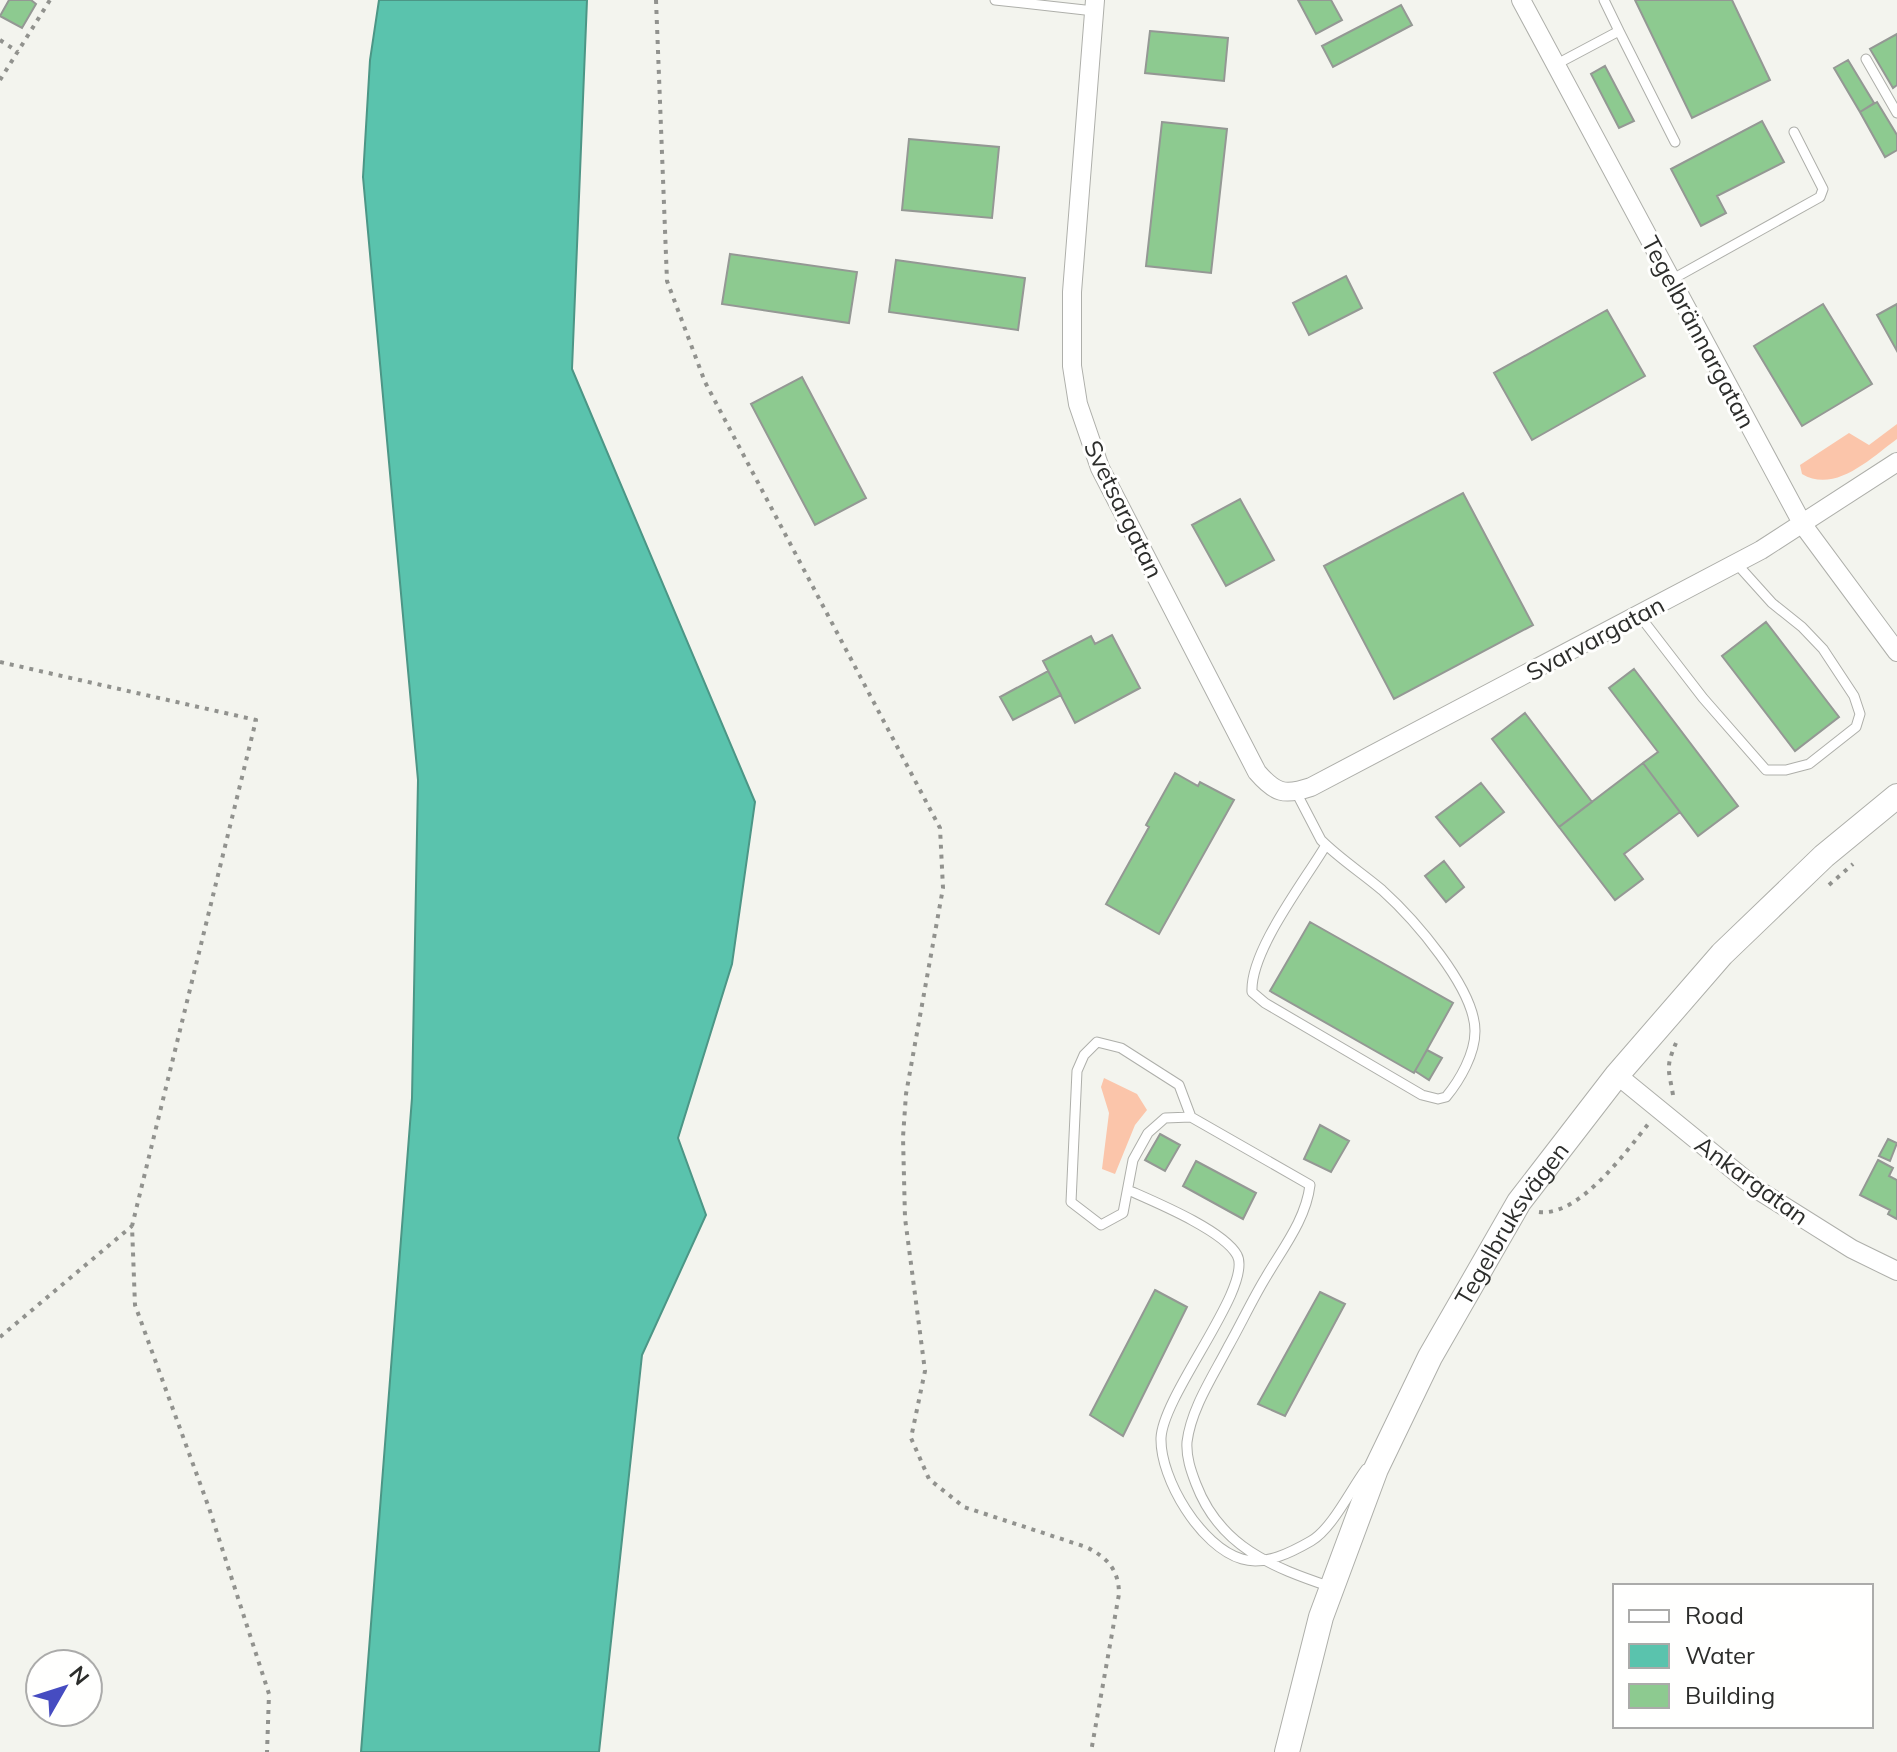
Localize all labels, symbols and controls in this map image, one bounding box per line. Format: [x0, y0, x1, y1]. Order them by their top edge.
street label: Tegelbrännargatan [1636, 231, 1762, 433]
street label: Svetsargatan [1078, 435, 1170, 583]
street label: Svarvargatan [1521, 589, 1669, 687]
street label: Ankargatan [1690, 1129, 1814, 1231]
street label: Tegelbruksvägen [1448, 1136, 1575, 1310]
legend [1613, 1584, 1873, 1728]
text: Road [1685, 1600, 1744, 1630]
text: Water [1685, 1640, 1755, 1670]
north arrow [24, 1648, 104, 1728]
text: N [63, 1660, 96, 1691]
text: Building [1685, 1680, 1775, 1710]

